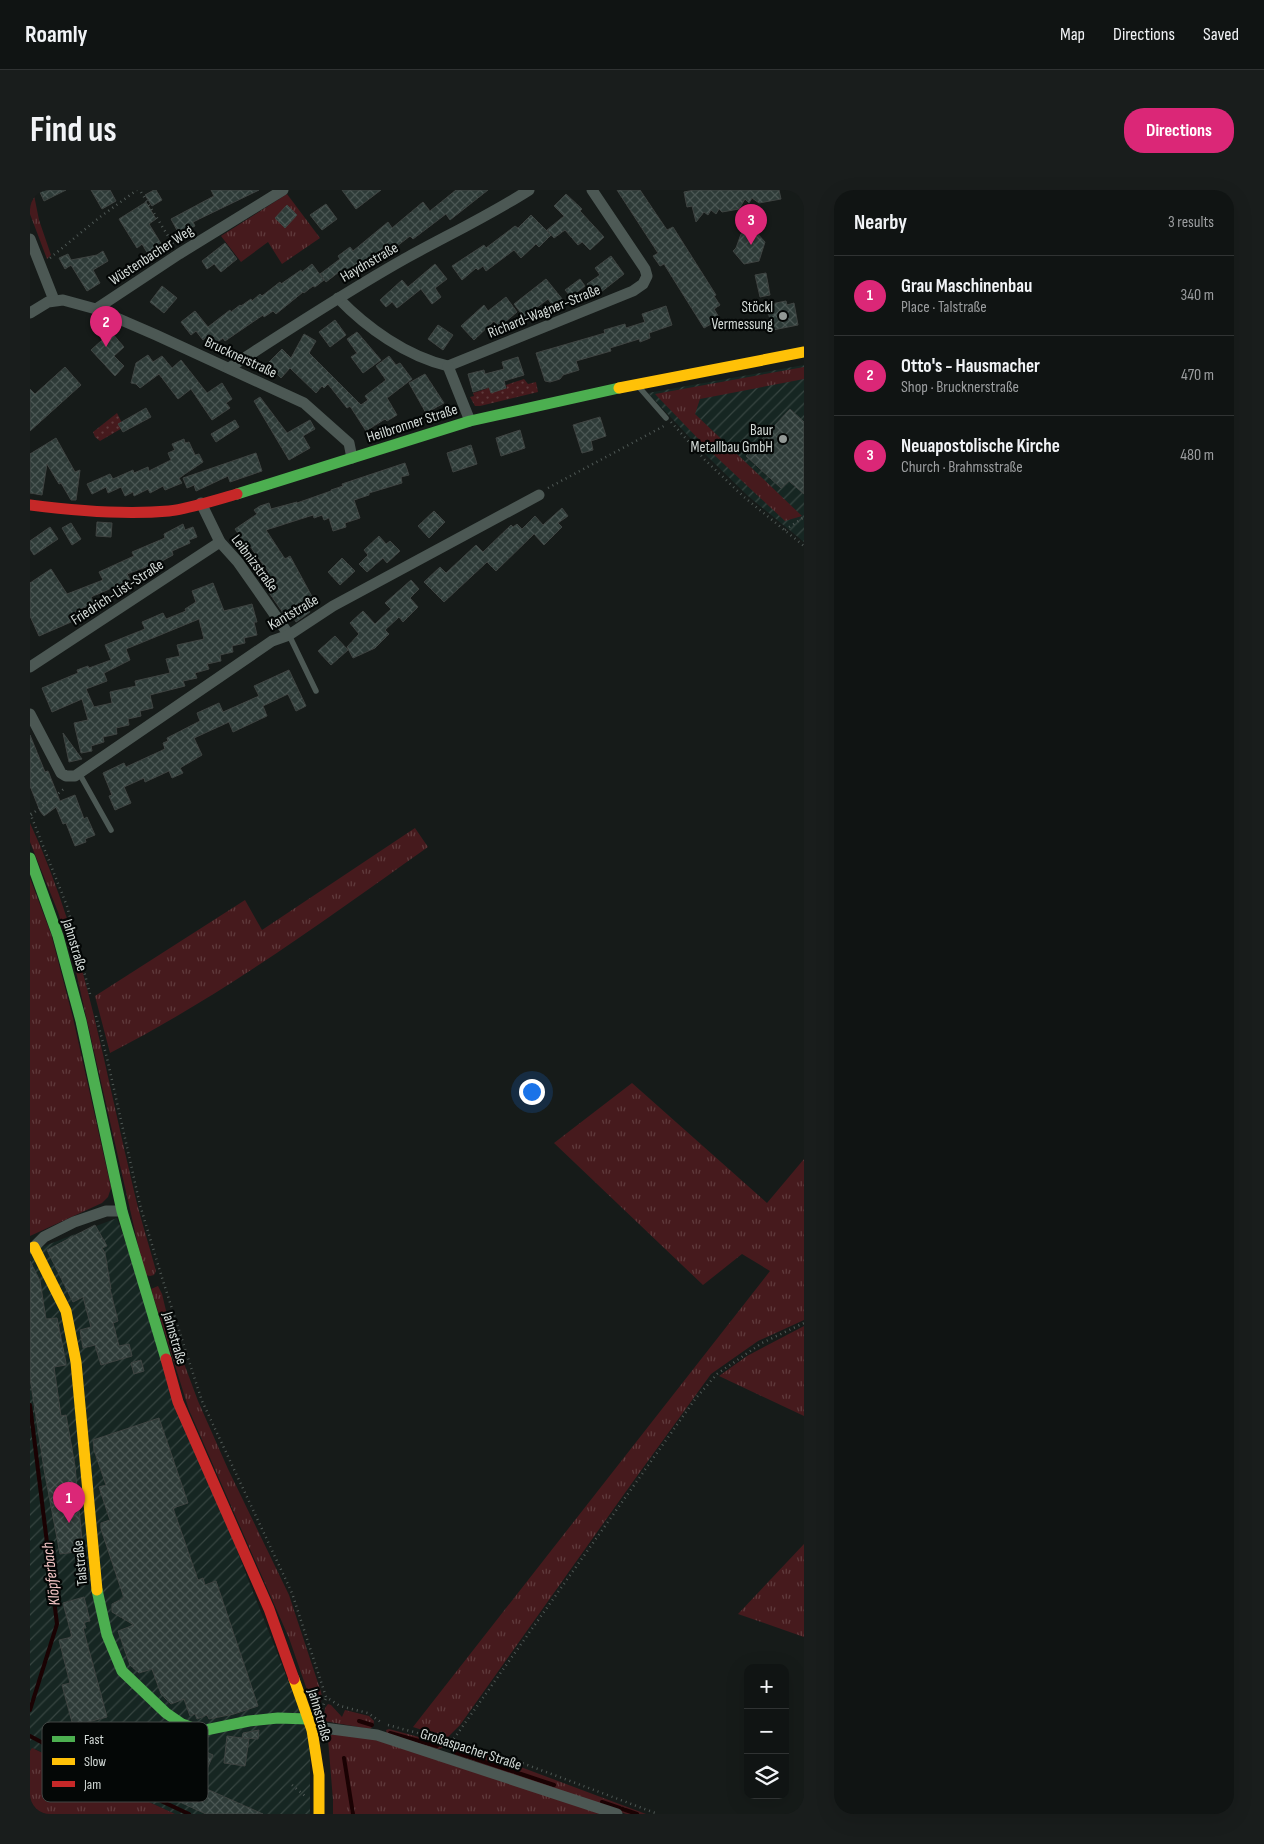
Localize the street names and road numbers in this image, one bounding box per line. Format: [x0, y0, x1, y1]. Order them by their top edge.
street label: Wüstenbacher Weg [106, 221, 197, 290]
street label: Haydnstraße [337, 238, 402, 287]
street label: Richard-Wagner-Straße [485, 280, 603, 343]
street label: Brucknerstraße [202, 332, 280, 382]
street label: Heilbronner Straße [364, 400, 460, 447]
street label: Leibnizstraße [227, 531, 282, 596]
street label: Friedrich-List-Straße [67, 555, 167, 630]
street label: Kantstraße [264, 590, 322, 635]
street label: Jahnstraße [57, 916, 91, 974]
street label: Jahnstraße [158, 1309, 191, 1367]
street label: Talstraße [69, 1539, 92, 1587]
street label: Jahnstraße [303, 1686, 336, 1744]
street label: Großaspacher Straße [418, 1724, 524, 1775]

